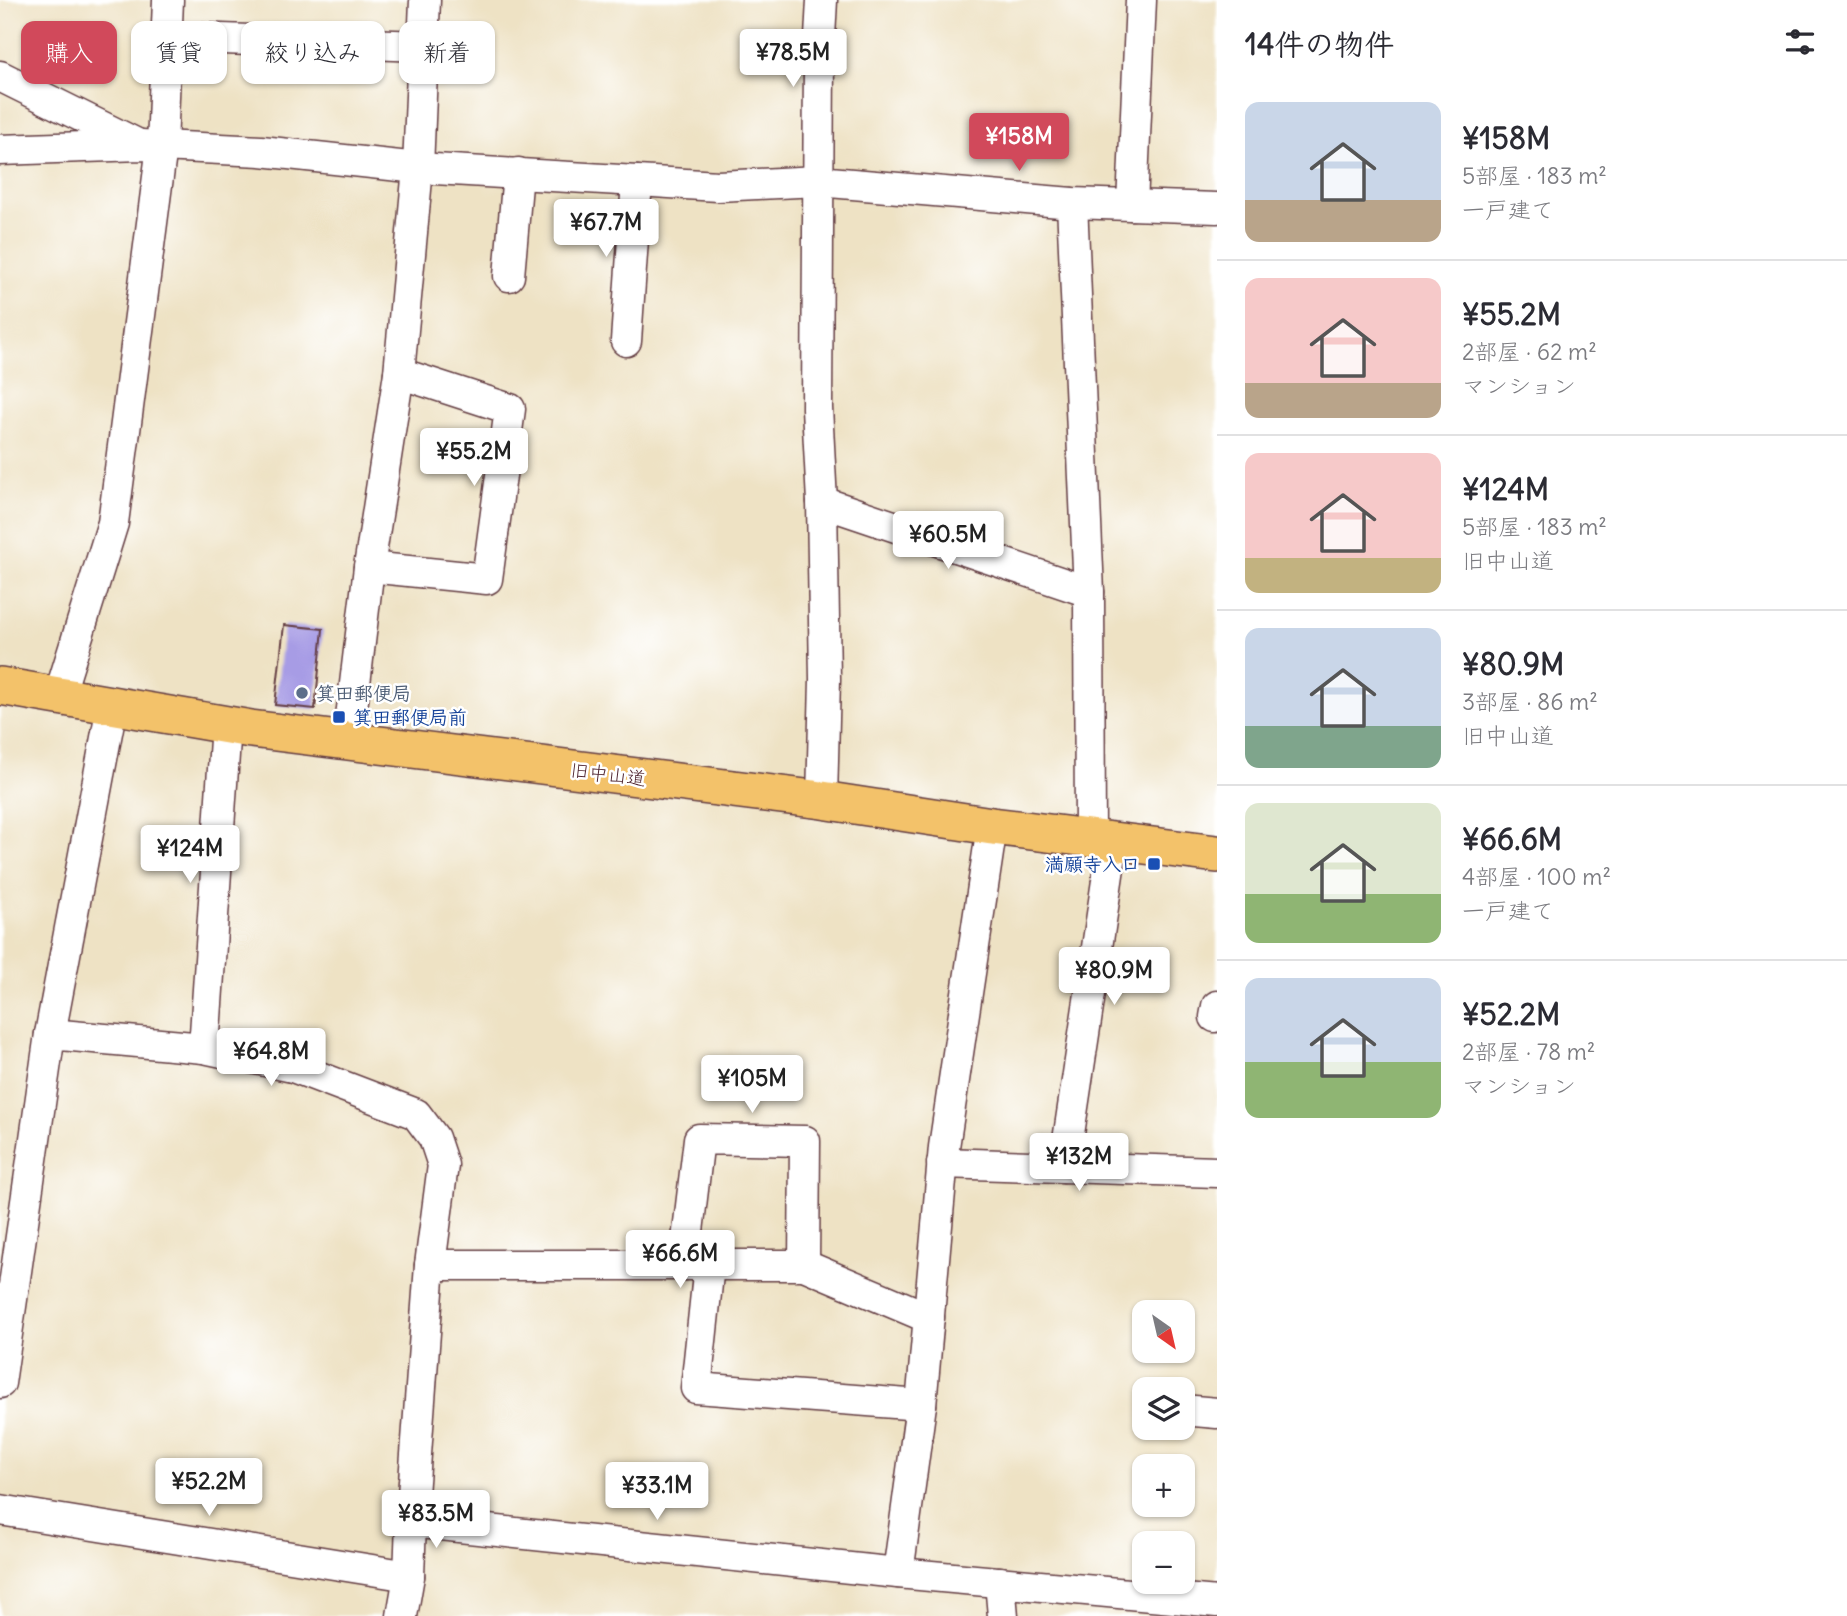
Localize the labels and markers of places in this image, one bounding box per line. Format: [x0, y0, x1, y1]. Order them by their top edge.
pin: ¥78.5M [736, 29, 850, 89]
pin: ¥158M [970, 114, 1068, 173]
pin: ¥67.7M [549, 200, 663, 259]
pin: ¥55.2M [417, 428, 531, 488]
pin: ¥60.5M [891, 512, 1005, 571]
place label: 箕田郵便局 [316, 681, 411, 705]
marker: 箕田郵便局 [294, 685, 310, 701]
place label: 箕田郵便局前 [353, 705, 467, 729]
marker: 箕田郵便局前 [331, 709, 347, 725]
pin: ¥124M [141, 826, 239, 885]
place label: 満願寺入口 [1045, 852, 1140, 876]
marker: 満願寺入口 [1146, 856, 1162, 872]
pin: ¥80.9M [1057, 948, 1171, 1007]
pin: ¥64.8M [214, 1028, 328, 1088]
pin: ¥105M [703, 1056, 801, 1115]
pin: ¥132M [1030, 1134, 1128, 1193]
pin: ¥66.6M [623, 1230, 737, 1290]
pin: ¥52.2M [152, 1458, 266, 1518]
pin: ¥33.1M [600, 1462, 714, 1522]
pin: ¥83.5M [379, 1490, 493, 1550]

